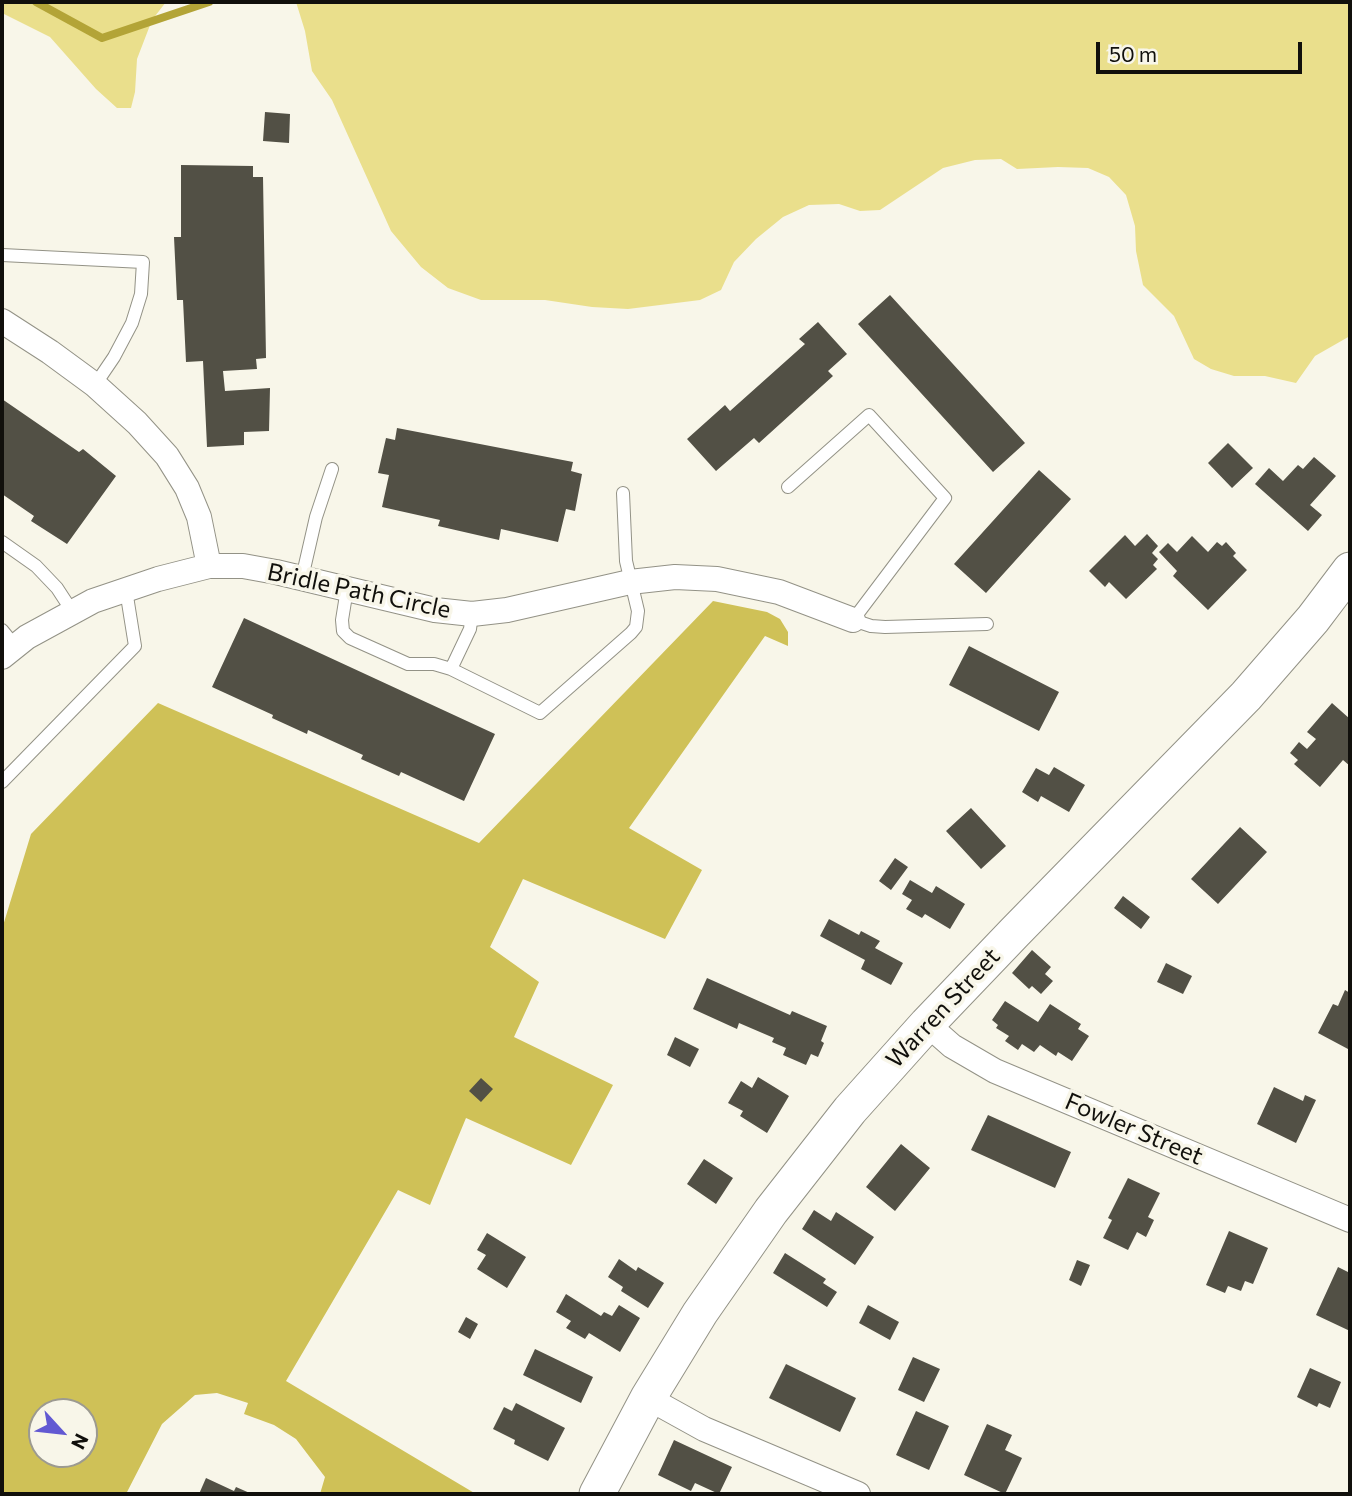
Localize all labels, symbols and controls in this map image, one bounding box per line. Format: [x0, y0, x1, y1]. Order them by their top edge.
scale bar [1100, 28, 1306, 72]
text: 50 m [1109, 41, 1157, 66]
street label: Bridle Path Circle [265, 558, 453, 624]
street label: Warren Street [880, 942, 1006, 1074]
street label: Fowler Street [1061, 1087, 1207, 1171]
north arrow [28, 1398, 98, 1468]
text: N [67, 1430, 94, 1453]

